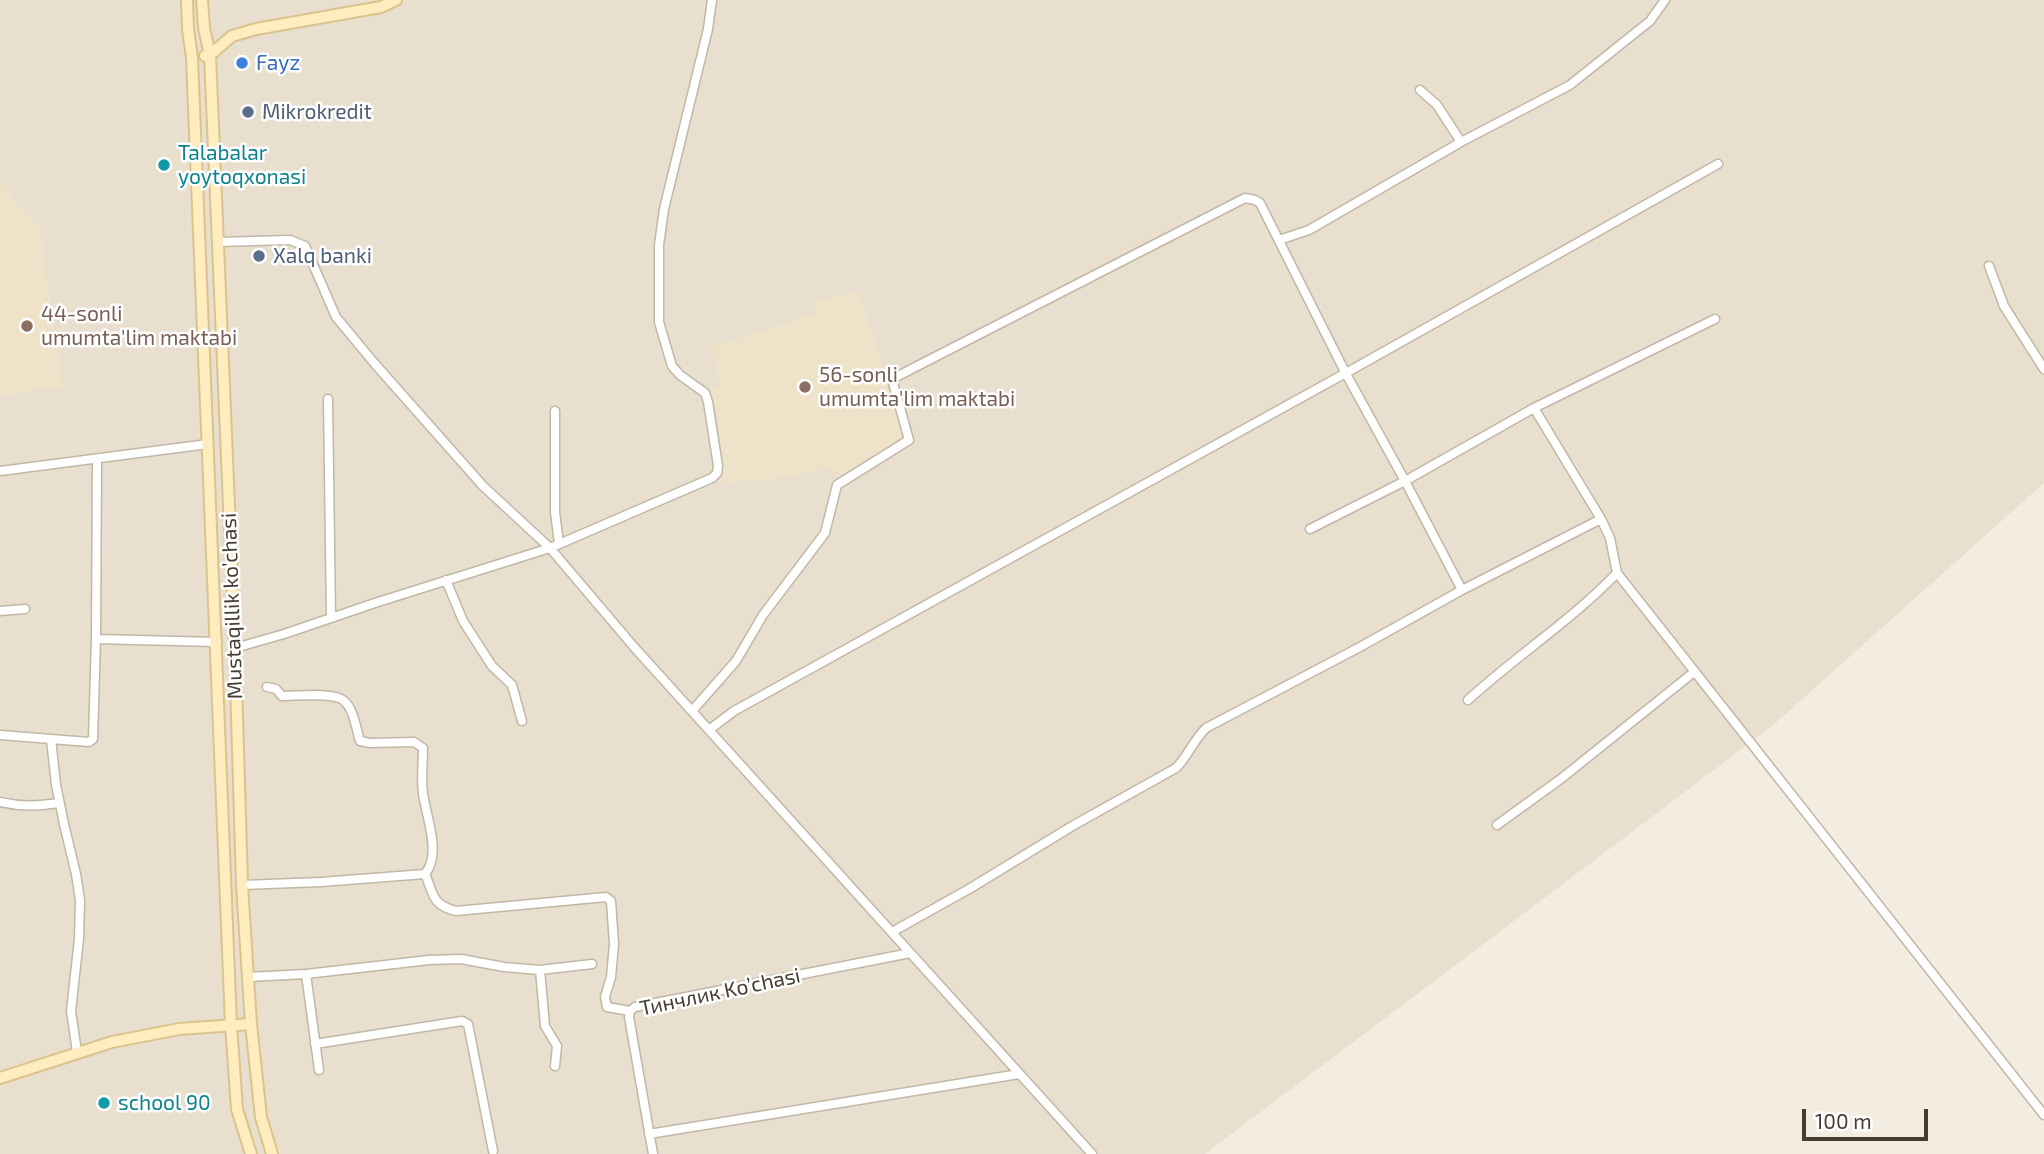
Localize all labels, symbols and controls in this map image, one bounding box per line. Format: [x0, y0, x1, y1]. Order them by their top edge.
place label: Fayz [256, 50, 300, 76]
marker: Fayz [234, 55, 250, 71]
place label: Mikrokredit [262, 99, 372, 125]
marker: Mikrokredit [240, 104, 256, 120]
place label: Talabalar yoytoqxonasi [178, 140, 306, 190]
marker: Talabalar yoytoqxonasi [156, 157, 172, 173]
place label: Xalq banki [273, 243, 372, 269]
marker: Xalq banki [251, 248, 267, 264]
place label: 44-sonli umumta'lim maktabi [41, 301, 237, 351]
marker: 44-sonli umumta'lim maktabi [19, 318, 35, 334]
place label: 56-sonli umumta'lim maktabi [819, 362, 1015, 412]
marker: 56-sonli umumta'lim maktabi [797, 379, 813, 395]
street label: Mustaqillik ko’chasi [216, 512, 248, 700]
street label: Тинчлик Ko’chasi [637, 963, 803, 1021]
place label: school 90 [118, 1090, 211, 1116]
scale bar [1806, 1094, 1932, 1138]
marker: school 90 [96, 1095, 112, 1111]
text: 100 m [1815, 1108, 1872, 1133]

